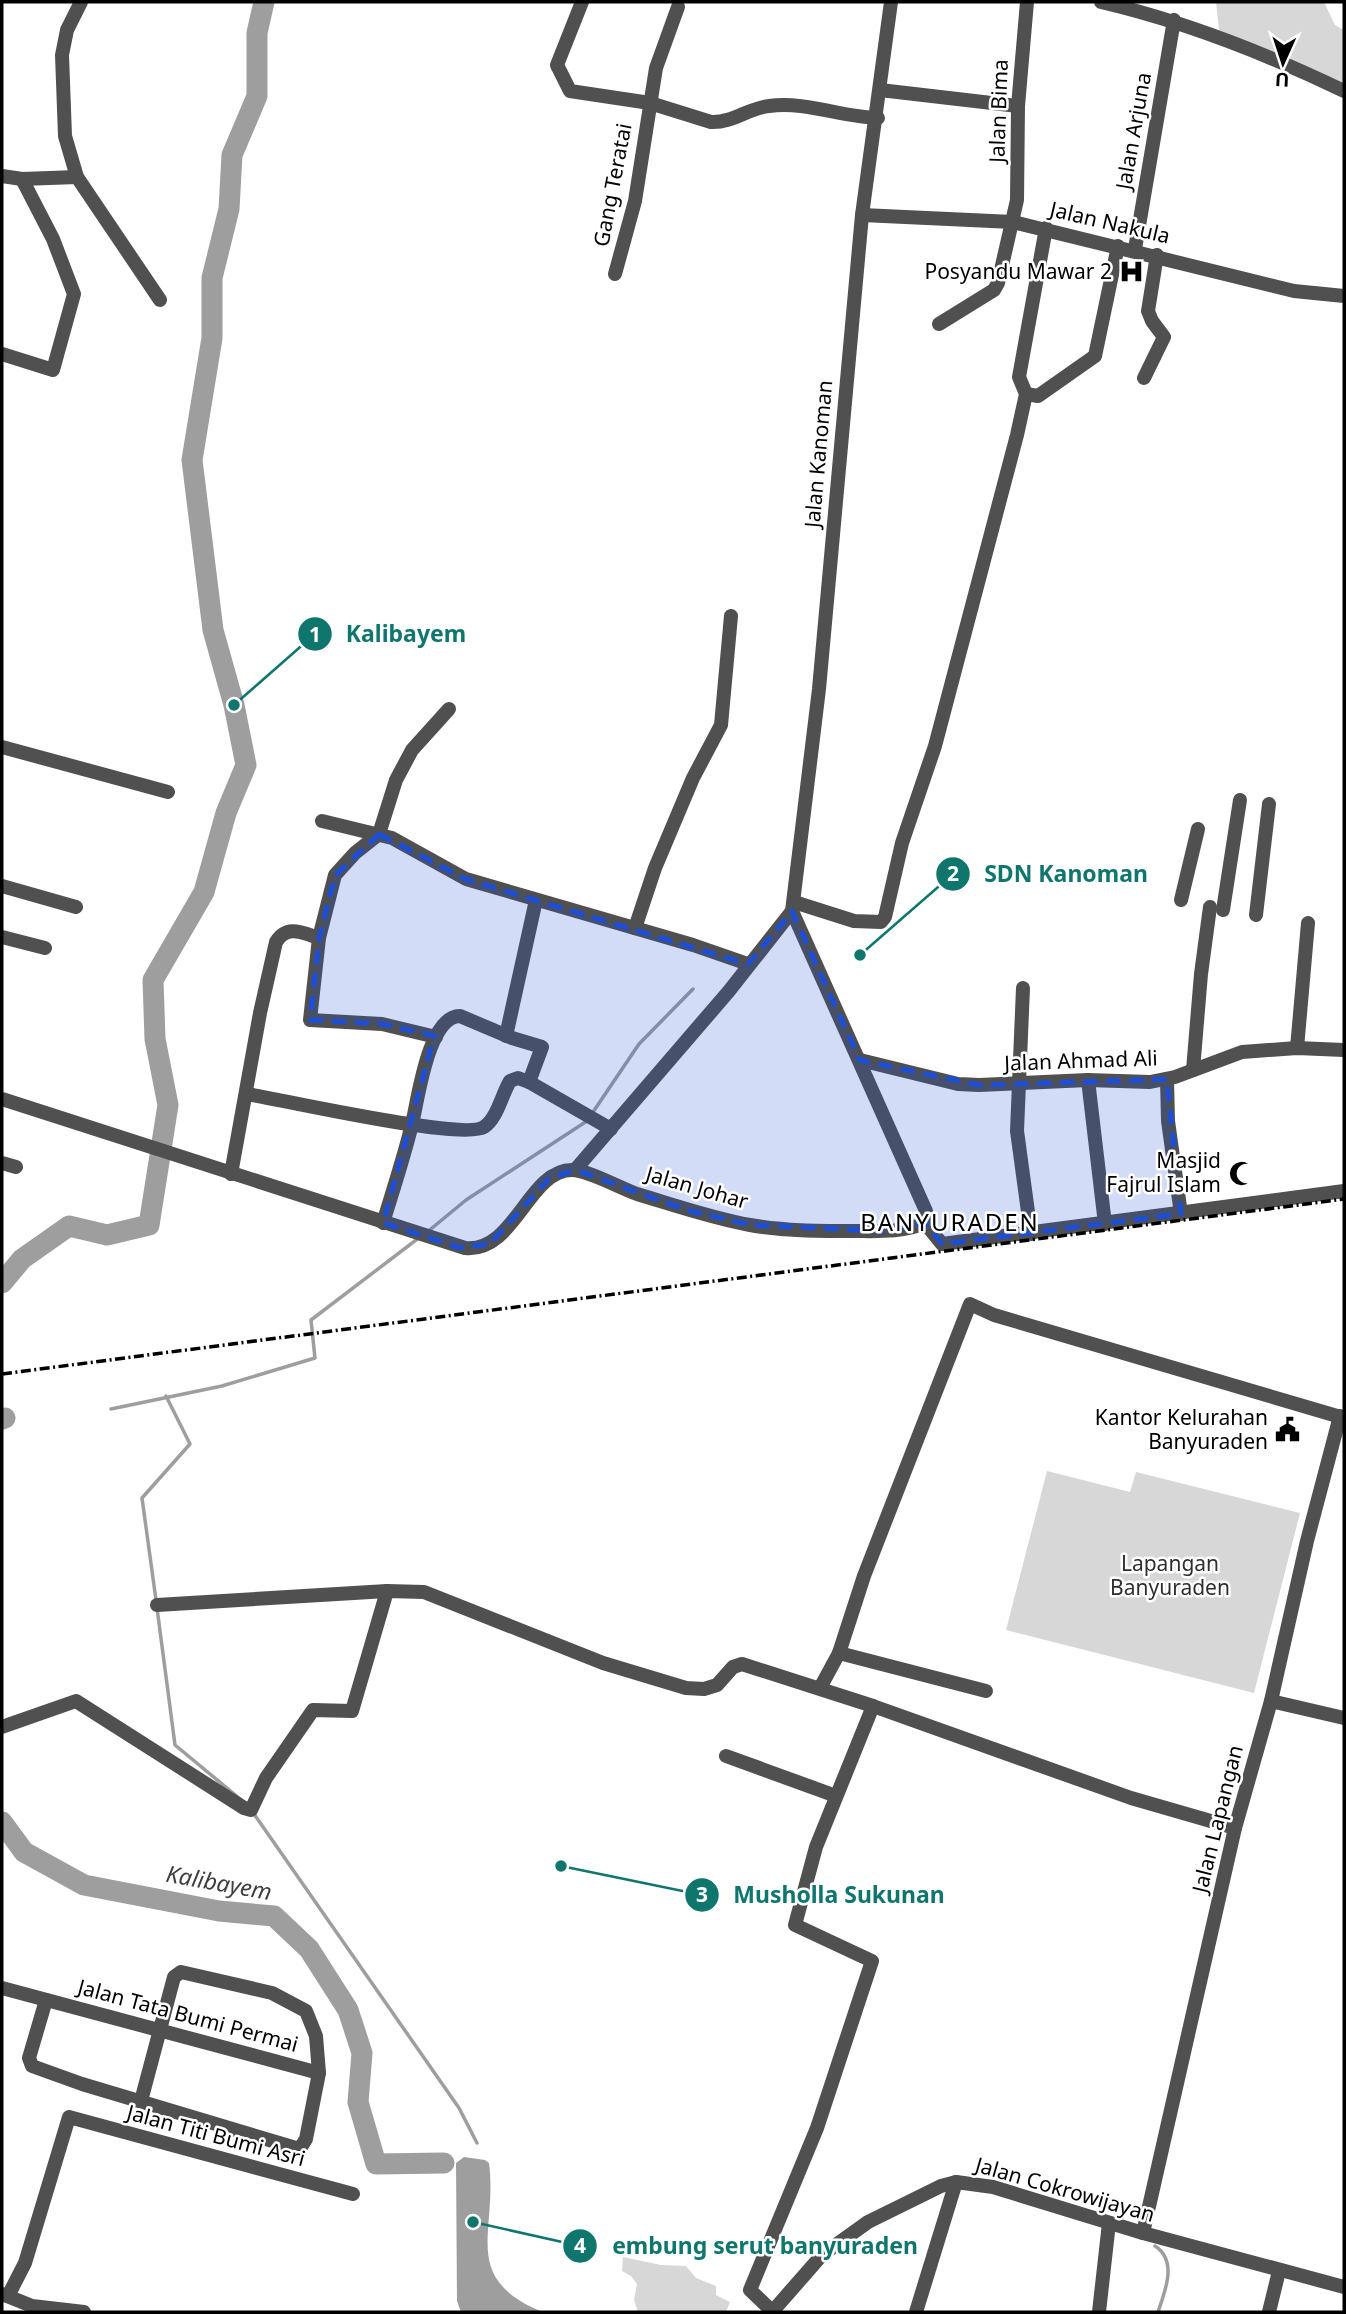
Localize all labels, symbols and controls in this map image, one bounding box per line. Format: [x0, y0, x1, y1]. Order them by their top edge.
north arrow [1248, 28, 1318, 98]
street label: Jalan Bima [982, 59, 1014, 165]
text: U [1274, 67, 1290, 93]
street label: Jalan Arjuna [1109, 70, 1157, 194]
street label: Gang Teratai [586, 121, 638, 249]
street label: Jalan Nakula [1046, 194, 1173, 249]
place label: Posyandu Mawar 2 [924, 257, 1112, 285]
hospital icon: Posyandu Mawar 2 [1118, 258, 1146, 286]
street label: Jalan Kanoman [797, 379, 838, 531]
callout: Kalibayem [297, 612, 481, 656]
text: Kalibayem [346, 617, 466, 649]
text: 1 [309, 620, 321, 648]
callout: SDN Kanoman [935, 852, 1162, 896]
text: SDN Kanoman [984, 857, 1148, 889]
text: 2 [947, 859, 959, 887]
street label: Jalan Ahmad Ali [1002, 1043, 1158, 1077]
place label: Masjid Fajrul Islam [1106, 1146, 1221, 1198]
street label: Jalan Johar [641, 1159, 752, 1215]
mosque icon: Masjid Fajrul Islam [1227, 1159, 1255, 1187]
district label: BANYURADEN [860, 1205, 1040, 1238]
place label: Kantor Kelurahan Banyuraden [1095, 1403, 1268, 1455]
public building icon: Kantor Kelurahan Banyuraden [1274, 1416, 1302, 1444]
park label: Lapangan Banyuraden [1110, 1549, 1230, 1601]
street label: Jalan Lapangan [1185, 1742, 1249, 1897]
water label: Kalibayem [164, 1857, 274, 1907]
callout: Musholla Sukunan [684, 1873, 959, 1917]
text: Musholla Sukunan [733, 1878, 945, 1910]
text: 3 [696, 1880, 708, 1908]
street label: Jalan Tata Bumi Permai [73, 1972, 301, 2058]
street label: Jalan Titi Bumi Asri [122, 2097, 308, 2172]
street label: Jalan Cokrowijayan [970, 2149, 1158, 2228]
callout: embung serut banyuraden [563, 2224, 932, 2268]
text: embung serut banyuraden [612, 2229, 918, 2261]
text: 4 [574, 2231, 586, 2259]

